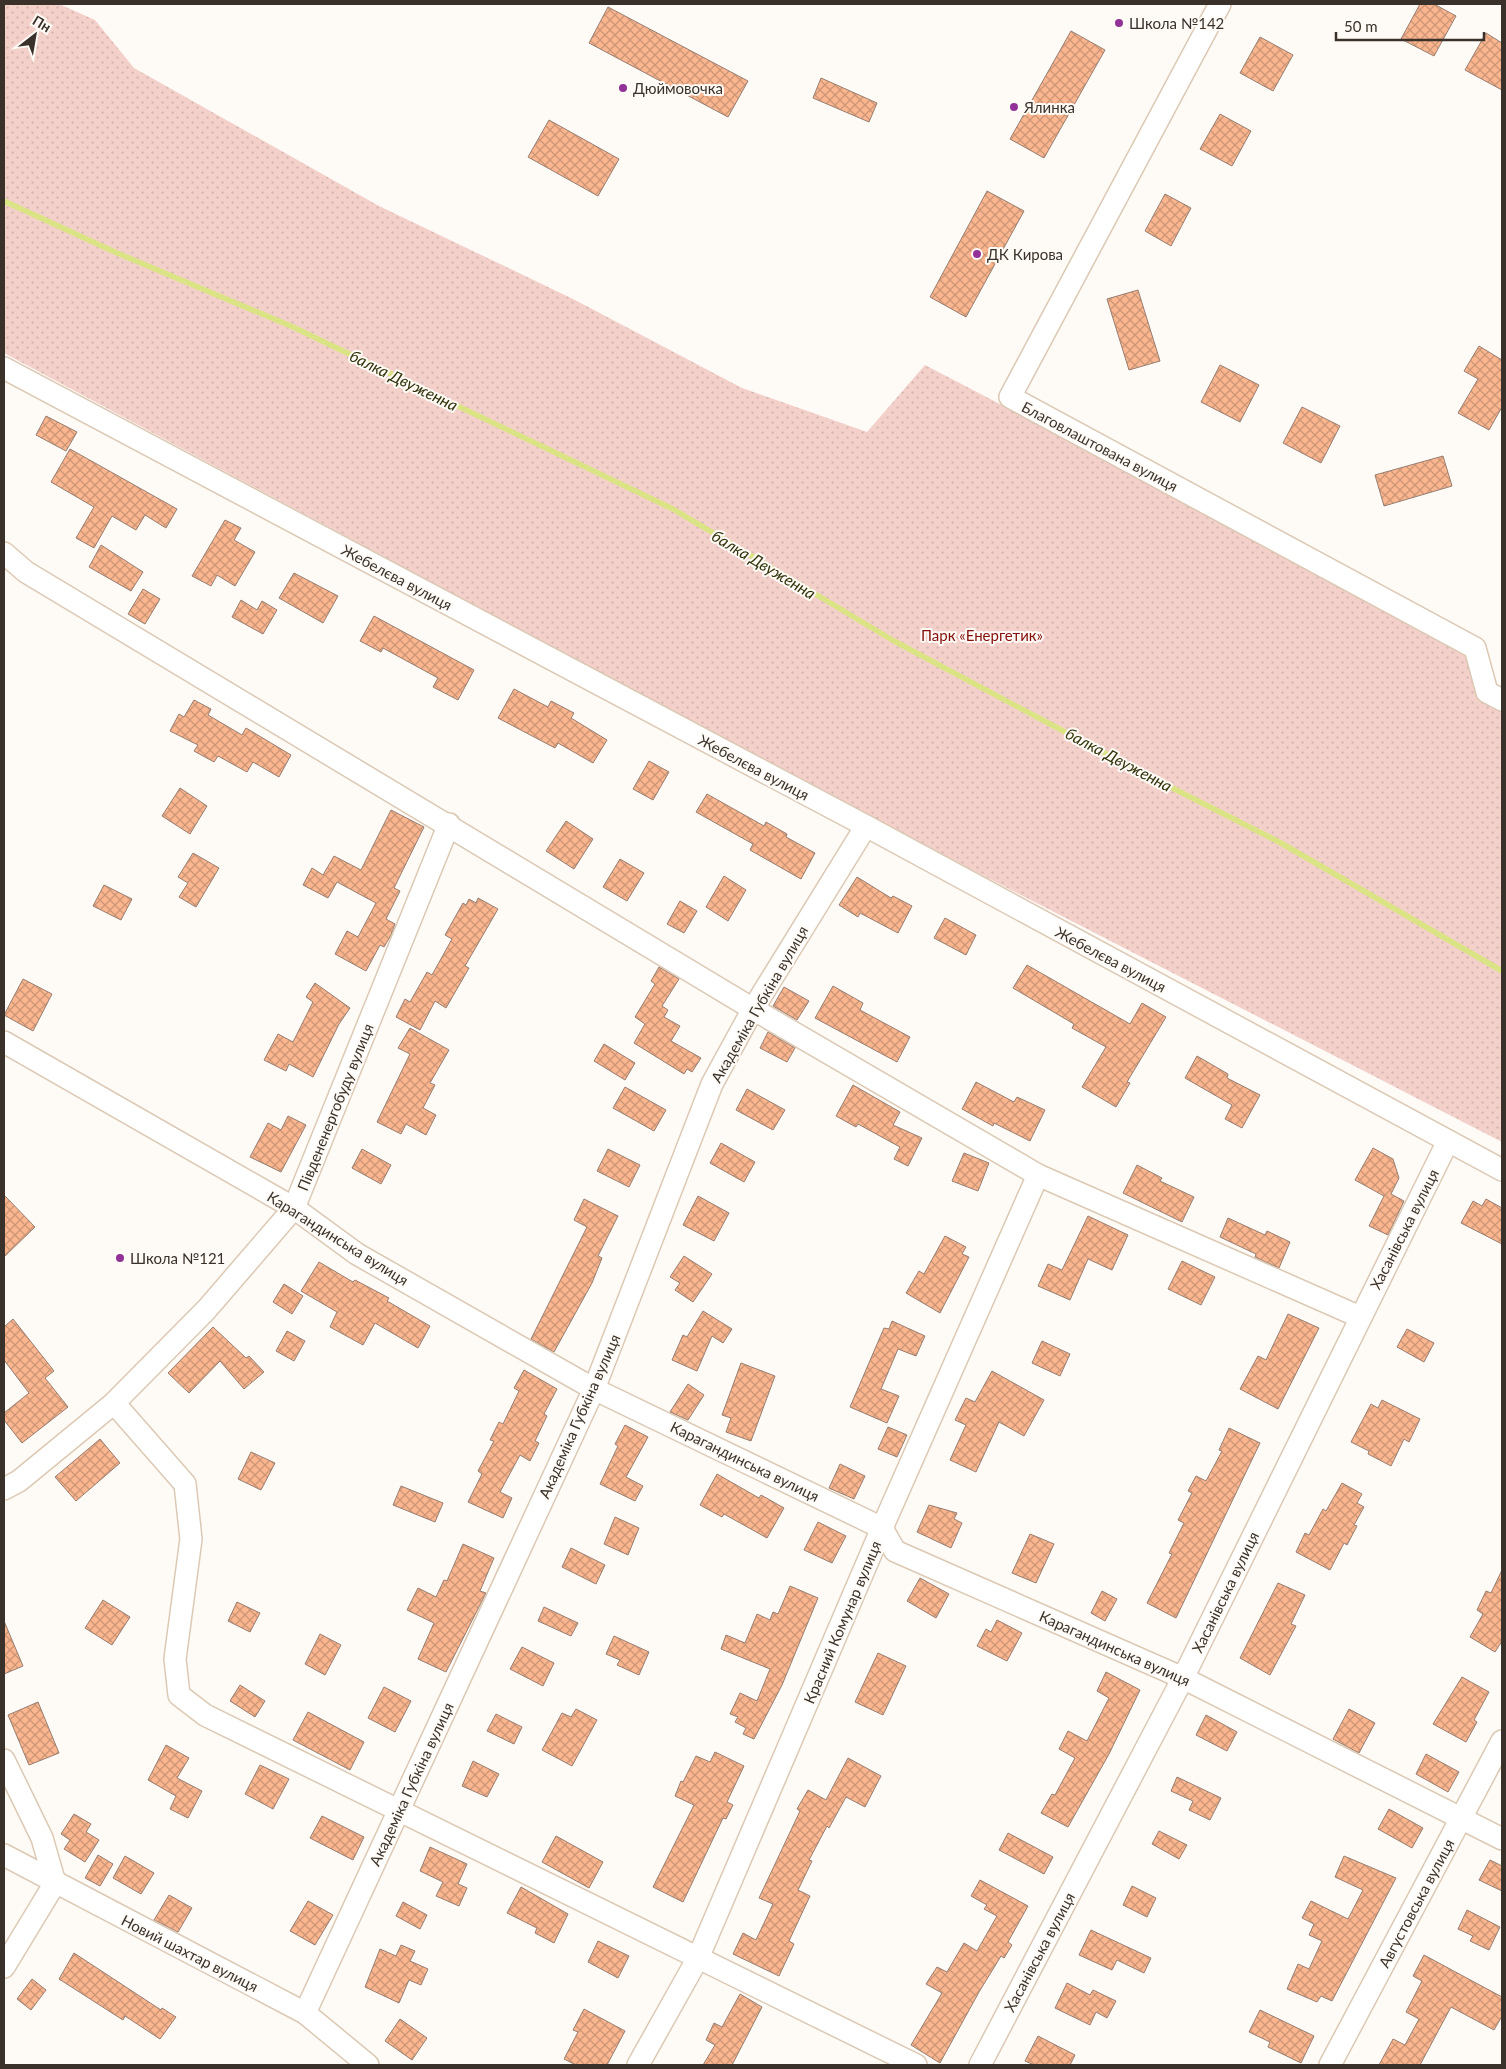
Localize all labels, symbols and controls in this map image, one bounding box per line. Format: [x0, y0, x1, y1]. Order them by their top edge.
north arrow [10, 10, 60, 60]
scale bar [1336, 10, 1484, 42]
text: Пн [30, 11, 54, 35]
place label: Школа №142 [1129, 14, 1224, 32]
marker: Школа №142 [1113, 17, 1125, 29]
text: 50 m [1344, 17, 1378, 35]
place label: Дюймовочка [633, 79, 723, 97]
marker: Дюймовочка [617, 82, 629, 94]
place label: Ялинка [1023, 98, 1075, 116]
marker: Ялинка [1008, 101, 1020, 113]
place label: ДК Кирова [987, 245, 1063, 263]
marker: ДК Кирова [971, 248, 983, 260]
water label: балка Двуженна [347, 346, 461, 414]
street label: Благовлаштована вулиця [1019, 397, 1181, 495]
water label: балка Двуженна [709, 526, 819, 602]
street label: Жебелєва вулиця [339, 540, 455, 614]
park label: Парк «Енергетик» [921, 626, 1043, 644]
water label: балка Двуженна [1063, 723, 1175, 795]
street label: Жебелєва вулиця [696, 730, 812, 804]
street label: Академіка Губкіна вулиця [707, 922, 811, 1086]
street label: Жебелєва вулиця [1053, 922, 1169, 996]
street label: Південенергобуду вулиця [293, 1021, 377, 1193]
street label: Хасанівська вулиця [1366, 1166, 1442, 1292]
street label: Карагандинська вулиця [264, 1187, 412, 1289]
place label: Школа №121 [130, 1249, 225, 1267]
marker: Школа №121 [114, 1252, 126, 1264]
street label: Академіка Губкіна вулиця [535, 1331, 623, 1501]
street label: Карагандинська вулиця [668, 1417, 822, 1505]
street label: Хасанівська вулиця [1188, 1528, 1262, 1656]
street label: Красний Комунар вулиця [800, 1538, 884, 1706]
street label: Карагандинська вулиця [1037, 1607, 1193, 1689]
street label: Академіка Губкіна вулиця [365, 1700, 457, 1868]
street label: Августовська вулиця [1374, 1836, 1458, 1970]
street label: Хасанівська вулиця [1000, 1889, 1078, 2015]
street label: Новий шахтар вулиця [119, 1911, 261, 1995]

